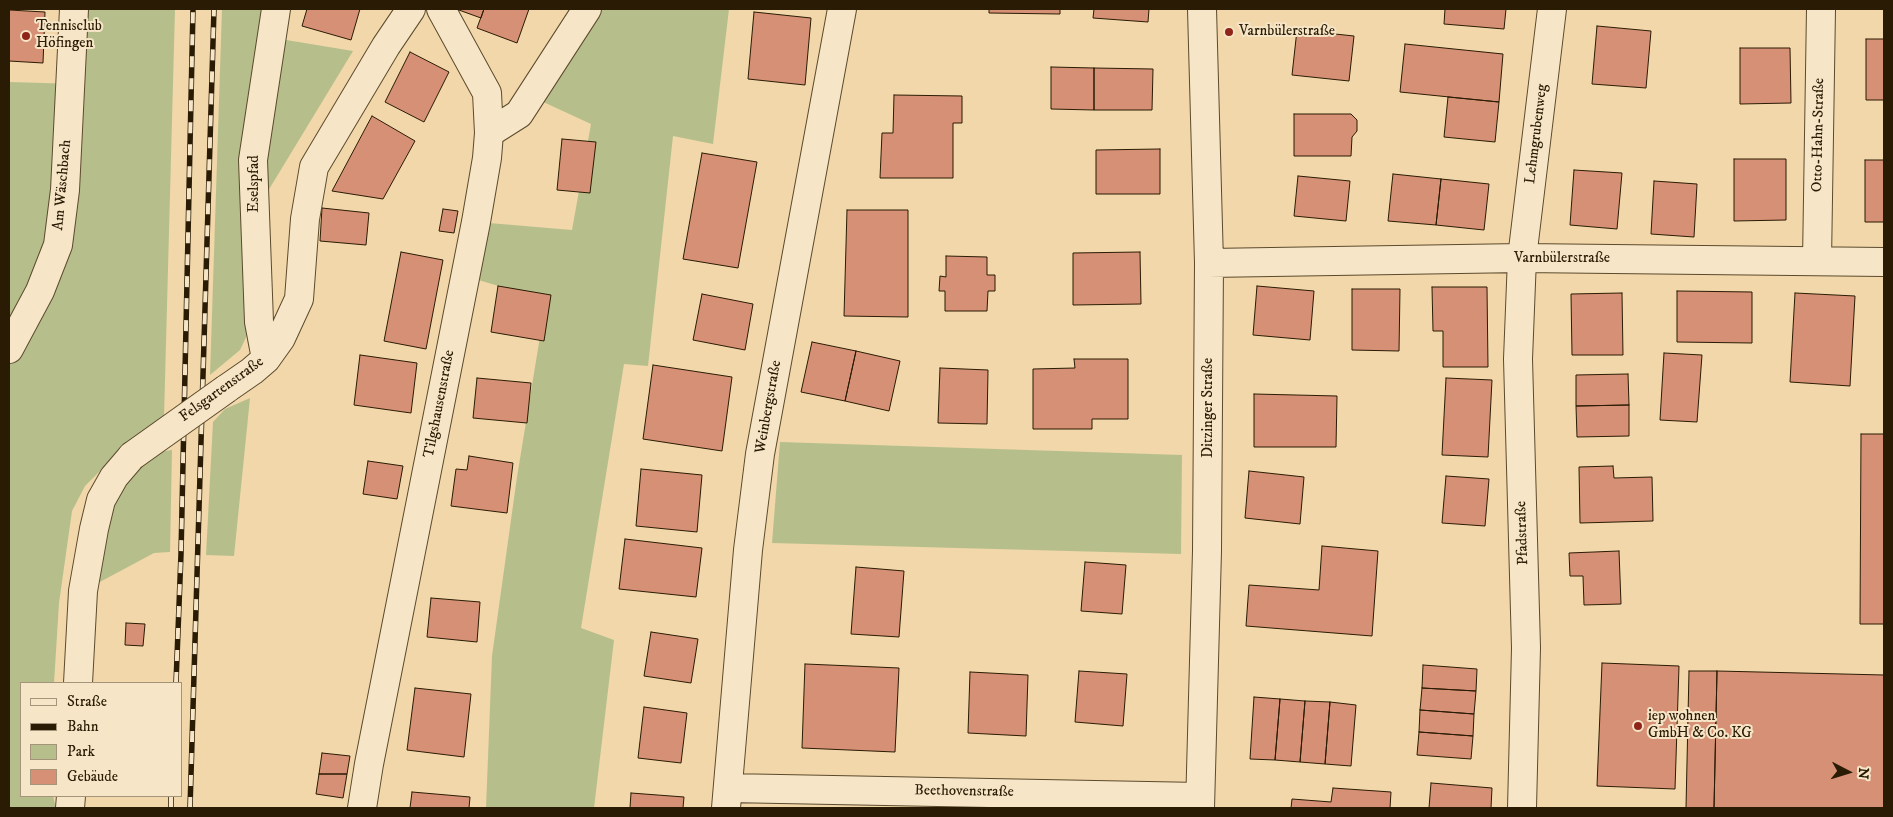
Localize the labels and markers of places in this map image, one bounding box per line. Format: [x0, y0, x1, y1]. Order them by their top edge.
place label: Tennisclub Höfingen [36, 18, 102, 53]
place label: Varnbülerstraße [1239, 23, 1335, 41]
marker: Varnbülerstraße [1223, 26, 1235, 38]
marker: Tennisclub Höfingen [20, 30, 32, 42]
place label: iep wohnen GmbH & Co. KG [1648, 708, 1752, 743]
marker: iep wohnen GmbH & Co. KG [1632, 720, 1644, 732]

